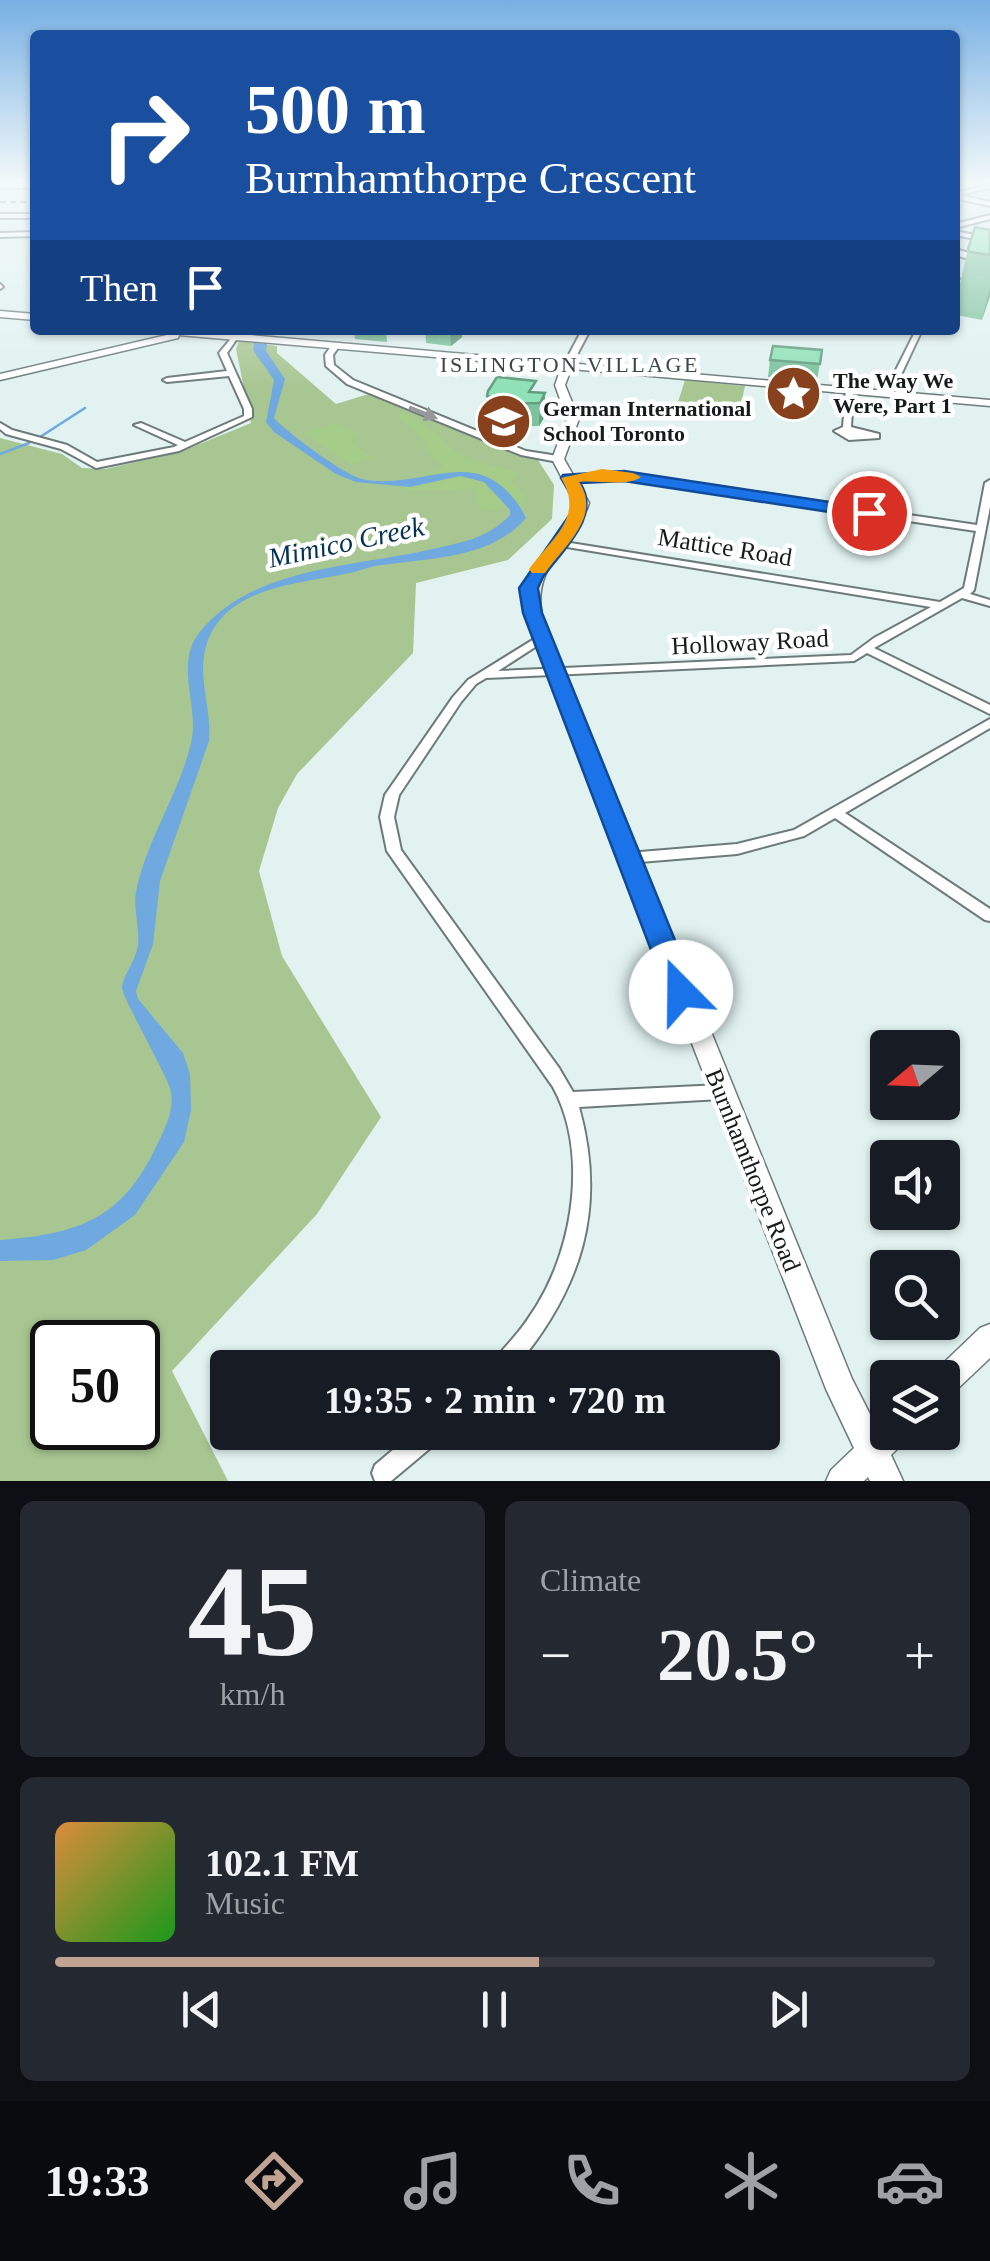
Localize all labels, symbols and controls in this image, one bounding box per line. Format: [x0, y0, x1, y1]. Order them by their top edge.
icon: right [80, 70, 210, 200]
text: 500 m [245, 71, 426, 148]
text: Burnhamthorpe Crescent [245, 153, 696, 203]
icon: arrive [178, 260, 233, 315]
text: Then [80, 267, 158, 309]
district label: ISLINGTON VILLAGE [440, 352, 700, 377]
place icon: The Way We Were, Part 1 [764, 363, 824, 423]
place label: The Way We Were, Part 1 [833, 368, 953, 418]
school or university icon: German International School Toronto [474, 391, 534, 451]
place label: German International School Toronto [543, 396, 751, 446]
one-way arrow [408, 405, 438, 421]
pin [827, 471, 912, 556]
icon: arrive [842, 486, 897, 541]
water label: Mimico Creek [264, 510, 427, 574]
street label: Mattice Road [656, 523, 794, 571]
street label: Holloway Road [671, 624, 830, 660]
position arrow [629, 940, 733, 1044]
north arrow [870, 1030, 960, 1120]
map controls [870, 1030, 960, 1450]
street label: Burnhamthorpe Road [700, 1065, 806, 1276]
button: sound [870, 1140, 960, 1230]
button: search [870, 1250, 960, 1340]
speed limit sign: 50 [30, 1320, 160, 1450]
button: layers [870, 1360, 960, 1450]
text: 19:35 · 2 min · 720 m [324, 1379, 666, 1421]
text: 45 [188, 1539, 318, 1683]
text: Climate [540, 1562, 641, 1598]
text: 20.5° [657, 1613, 818, 1696]
text: − [540, 1625, 571, 1686]
text: + [904, 1625, 935, 1686]
text: km/h [220, 1676, 285, 1712]
text: 102.1 FM [205, 1842, 359, 1884]
text: Music [205, 1885, 285, 1921]
icon: previous [174, 1982, 229, 2037]
icon: pause [467, 1982, 522, 2037]
icon: next [761, 1982, 816, 2037]
icon: directions [239, 2146, 309, 2216]
icon: music [398, 2146, 468, 2216]
icon: phone [557, 2146, 627, 2216]
icon: climate [716, 2146, 786, 2216]
icon: car [875, 2146, 945, 2216]
text: 19:33 [45, 2156, 150, 2206]

